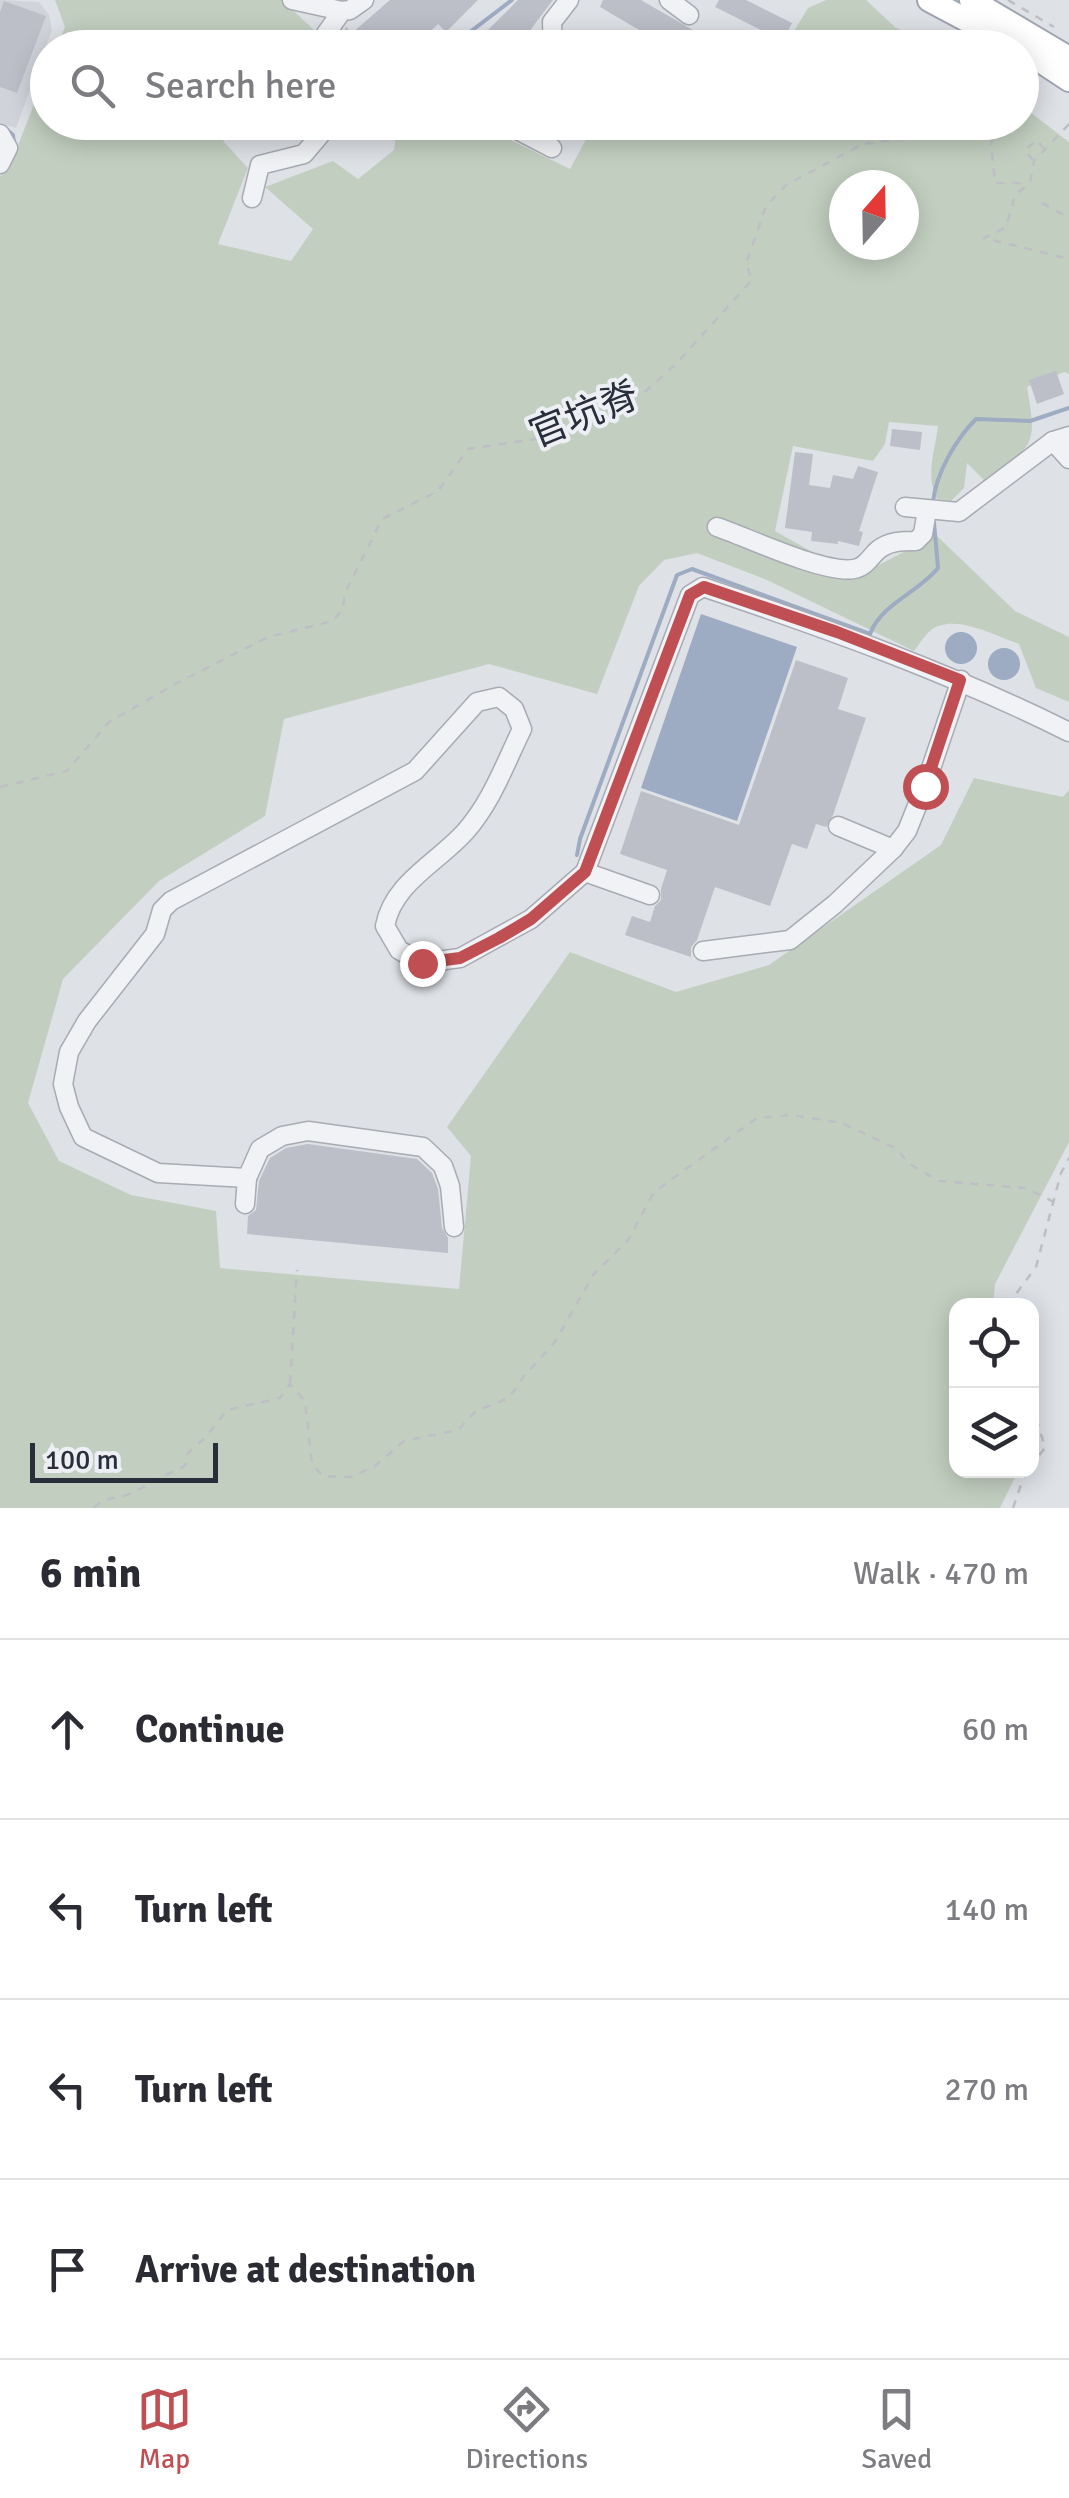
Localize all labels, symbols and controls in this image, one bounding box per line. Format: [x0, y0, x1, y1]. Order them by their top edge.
search box [30, 30, 1039, 140]
icon: search [65, 58, 120, 113]
text: Search here [145, 62, 337, 109]
north arrow [829, 170, 919, 260]
street label: 官坑脊 [523, 371, 646, 458]
route start [903, 764, 949, 810]
route end [400, 941, 446, 987]
map controls [949, 1298, 1039, 1478]
button: locate [949, 1298, 1039, 1388]
button: layers [949, 1388, 1039, 1478]
scale bar [30, 1438, 218, 1482]
text: 100 m [45, 1443, 119, 1477]
text: 6 min [40, 1548, 141, 1599]
text: Walk · 470 m [853, 1554, 1029, 1593]
icon: ahead [40, 1702, 95, 1757]
text: Continue [135, 1706, 285, 1753]
text: 60 m [962, 1710, 1029, 1749]
icon: left [40, 1882, 95, 1937]
text: Turn left [135, 1886, 273, 1933]
text: 140 m [945, 1890, 1029, 1929]
icon: left [40, 2062, 95, 2117]
text: Turn left [135, 2066, 273, 2113]
text: 270 m [945, 2070, 1029, 2109]
icon: arrive [40, 2242, 95, 2297]
text: Arrive at destination [135, 2246, 476, 2293]
tab: Map [137, 2382, 192, 2476]
tab: Directions [466, 2382, 588, 2476]
tab: Saved [862, 2382, 932, 2476]

